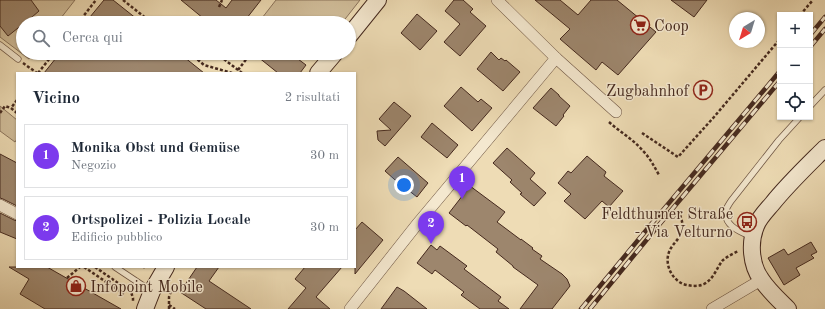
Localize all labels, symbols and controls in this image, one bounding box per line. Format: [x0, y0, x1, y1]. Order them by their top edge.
north arrow [729, 12, 765, 48]
map controls [777, 12, 813, 120]
button: + [777, 12, 813, 48]
supermarket icon: Coop [629, 14, 651, 36]
search box [16, 16, 356, 60]
place label: Coop [654, 19, 689, 35]
icon: search [30, 27, 52, 49]
text: Cerca qui [62, 31, 123, 46]
button: − [777, 48, 813, 84]
parking icon: Zugbahnhof [692, 79, 714, 101]
place label: Zugbahnhof [606, 84, 690, 100]
button: locate [777, 84, 813, 120]
text: Vicino [32, 90, 80, 107]
text: 2 risultati [285, 91, 340, 104]
text: Monika Obst und Gemüse [71, 141, 240, 156]
text: 1 [42, 149, 50, 162]
text: 30 m [310, 149, 339, 162]
text: Negozio [71, 159, 116, 172]
pin: 1 [449, 166, 475, 199]
your location [394, 175, 414, 195]
place label: Feldthurner Straße - Via Velturno [601, 207, 733, 241]
pin: 2 [418, 211, 444, 244]
bus stop icon: Feldthurner Straße - Via Velturno [736, 211, 758, 233]
text: Ortspolizei - Polizia Locale [71, 213, 251, 228]
text: 2 [42, 221, 50, 234]
text: 30 m [310, 221, 339, 234]
text: Edificio pubblico [71, 231, 163, 244]
shop icon: Infopoint Mobile [65, 275, 87, 297]
place label: Infopoint Mobile [90, 280, 203, 296]

